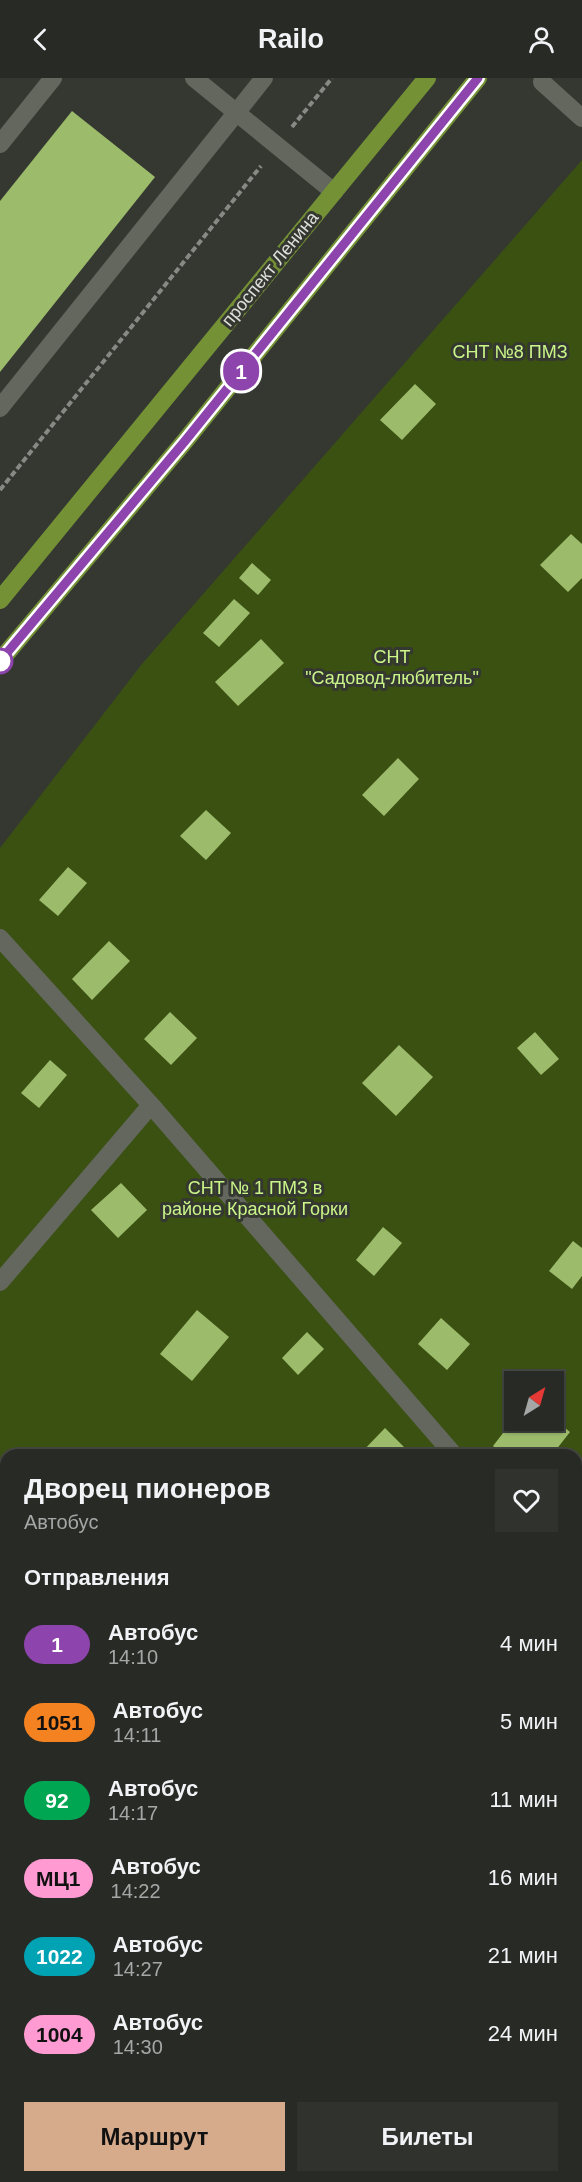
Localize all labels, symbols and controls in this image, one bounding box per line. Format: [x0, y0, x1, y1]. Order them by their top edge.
icon: back [24, 23, 57, 56]
icon: person [525, 23, 558, 56]
text: Railo [258, 24, 324, 54]
street label: проспект Ленина [218, 207, 323, 330]
park label: СНТ №8 ПМЗ [452, 342, 568, 362]
line badge: 1 [222, 352, 260, 390]
text: 1 [235, 360, 247, 383]
park label: СНТ "Садовод-любитель" [305, 647, 479, 688]
unlabelled marker [0, 648, 13, 674]
park label: СНТ № 1 ПМЗ в районе Красной Горки [162, 1178, 348, 1219]
north arrow [504, 1371, 564, 1431]
map controls [504, 1371, 564, 1431]
button: heart [495, 1469, 558, 1532]
text: Дворец пионеров [24, 1473, 271, 1504]
text: Автобус [24, 1511, 98, 1533]
text: Отправления [24, 1565, 170, 1590]
text: Автобус [108, 1620, 198, 1645]
text: 4 мин [500, 1631, 558, 1656]
text: 1 [51, 1633, 63, 1656]
text: 14:10 [108, 1646, 158, 1668]
text: Автобус [113, 1698, 203, 1723]
text: 5 мин [500, 1709, 558, 1734]
text: 1051 [36, 1711, 83, 1734]
text: 14:11 [113, 1724, 161, 1746]
text: Автобус [108, 1776, 198, 1801]
text: 11 мин [489, 1787, 558, 1812]
text: 92 [45, 1789, 69, 1812]
text: 14:17 [108, 1802, 158, 1824]
text: Автобус [111, 1854, 201, 1879]
text: 16 мин [488, 1865, 558, 1890]
text: МЦ1 [36, 1867, 81, 1890]
text: 14:22 [111, 1880, 161, 1902]
text: Автобус [113, 1932, 203, 1957]
text: 21 мин [488, 1943, 558, 1968]
text: 1022 [36, 1945, 83, 1968]
text: 14:27 [113, 1958, 163, 1980]
text: Автобус [113, 2010, 203, 2035]
text: 24 мин [488, 2021, 558, 2046]
text: 1004 [36, 2023, 83, 2046]
text: 14:30 [113, 2036, 163, 2058]
button: Маршрут [24, 2102, 285, 2171]
button: Билеты [297, 2102, 558, 2171]

